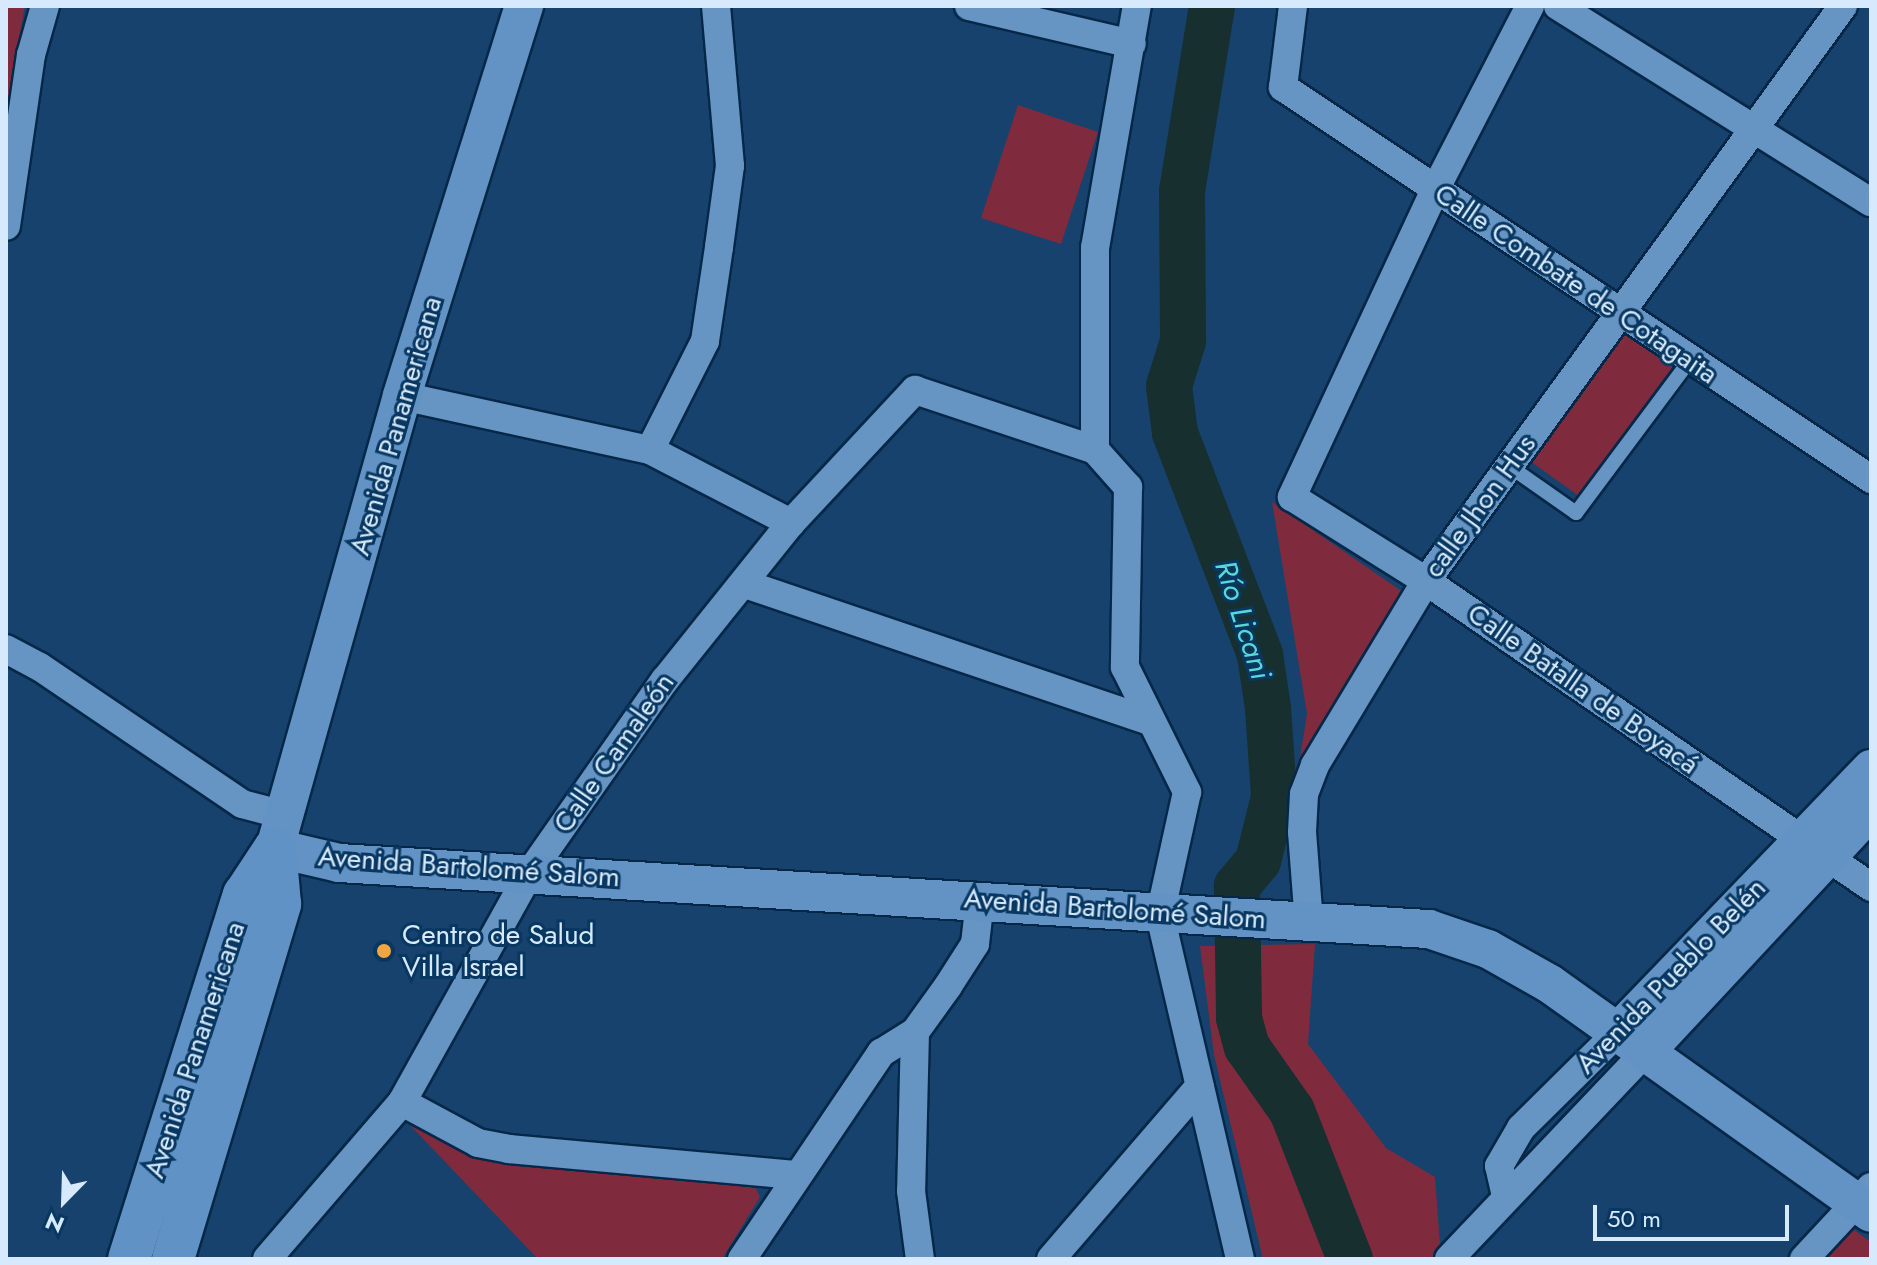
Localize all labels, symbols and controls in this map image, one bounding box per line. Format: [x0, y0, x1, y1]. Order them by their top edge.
street label: Calle Combate de Cotagaita [1428, 177, 1724, 391]
street label: Avenida Panamericana [343, 293, 449, 559]
street label: calle Jhon Hus [1417, 428, 1543, 584]
water label: Río Licani [1207, 556, 1279, 684]
street label: Calle Batalla de Boyacá [1461, 597, 1705, 781]
street label: Calle Camaleón [547, 667, 681, 839]
street label: Avenida Bartolomé Salom [317, 840, 621, 894]
street label: Avenida Pueblo Belén [1569, 871, 1773, 1081]
street label: Avenida Bartolomé Salom [963, 882, 1267, 936]
street label: Avenida Panamericana [138, 918, 252, 1182]
place label: Centro de Salud Villa Israel [402, 918, 595, 984]
marker: Centro de Salud Villa Israel [373, 940, 395, 962]
north arrow [24, 1161, 104, 1241]
scale bar [1597, 1189, 1793, 1239]
text: 50 m [1607, 1201, 1661, 1236]
text: N [40, 1205, 69, 1241]

